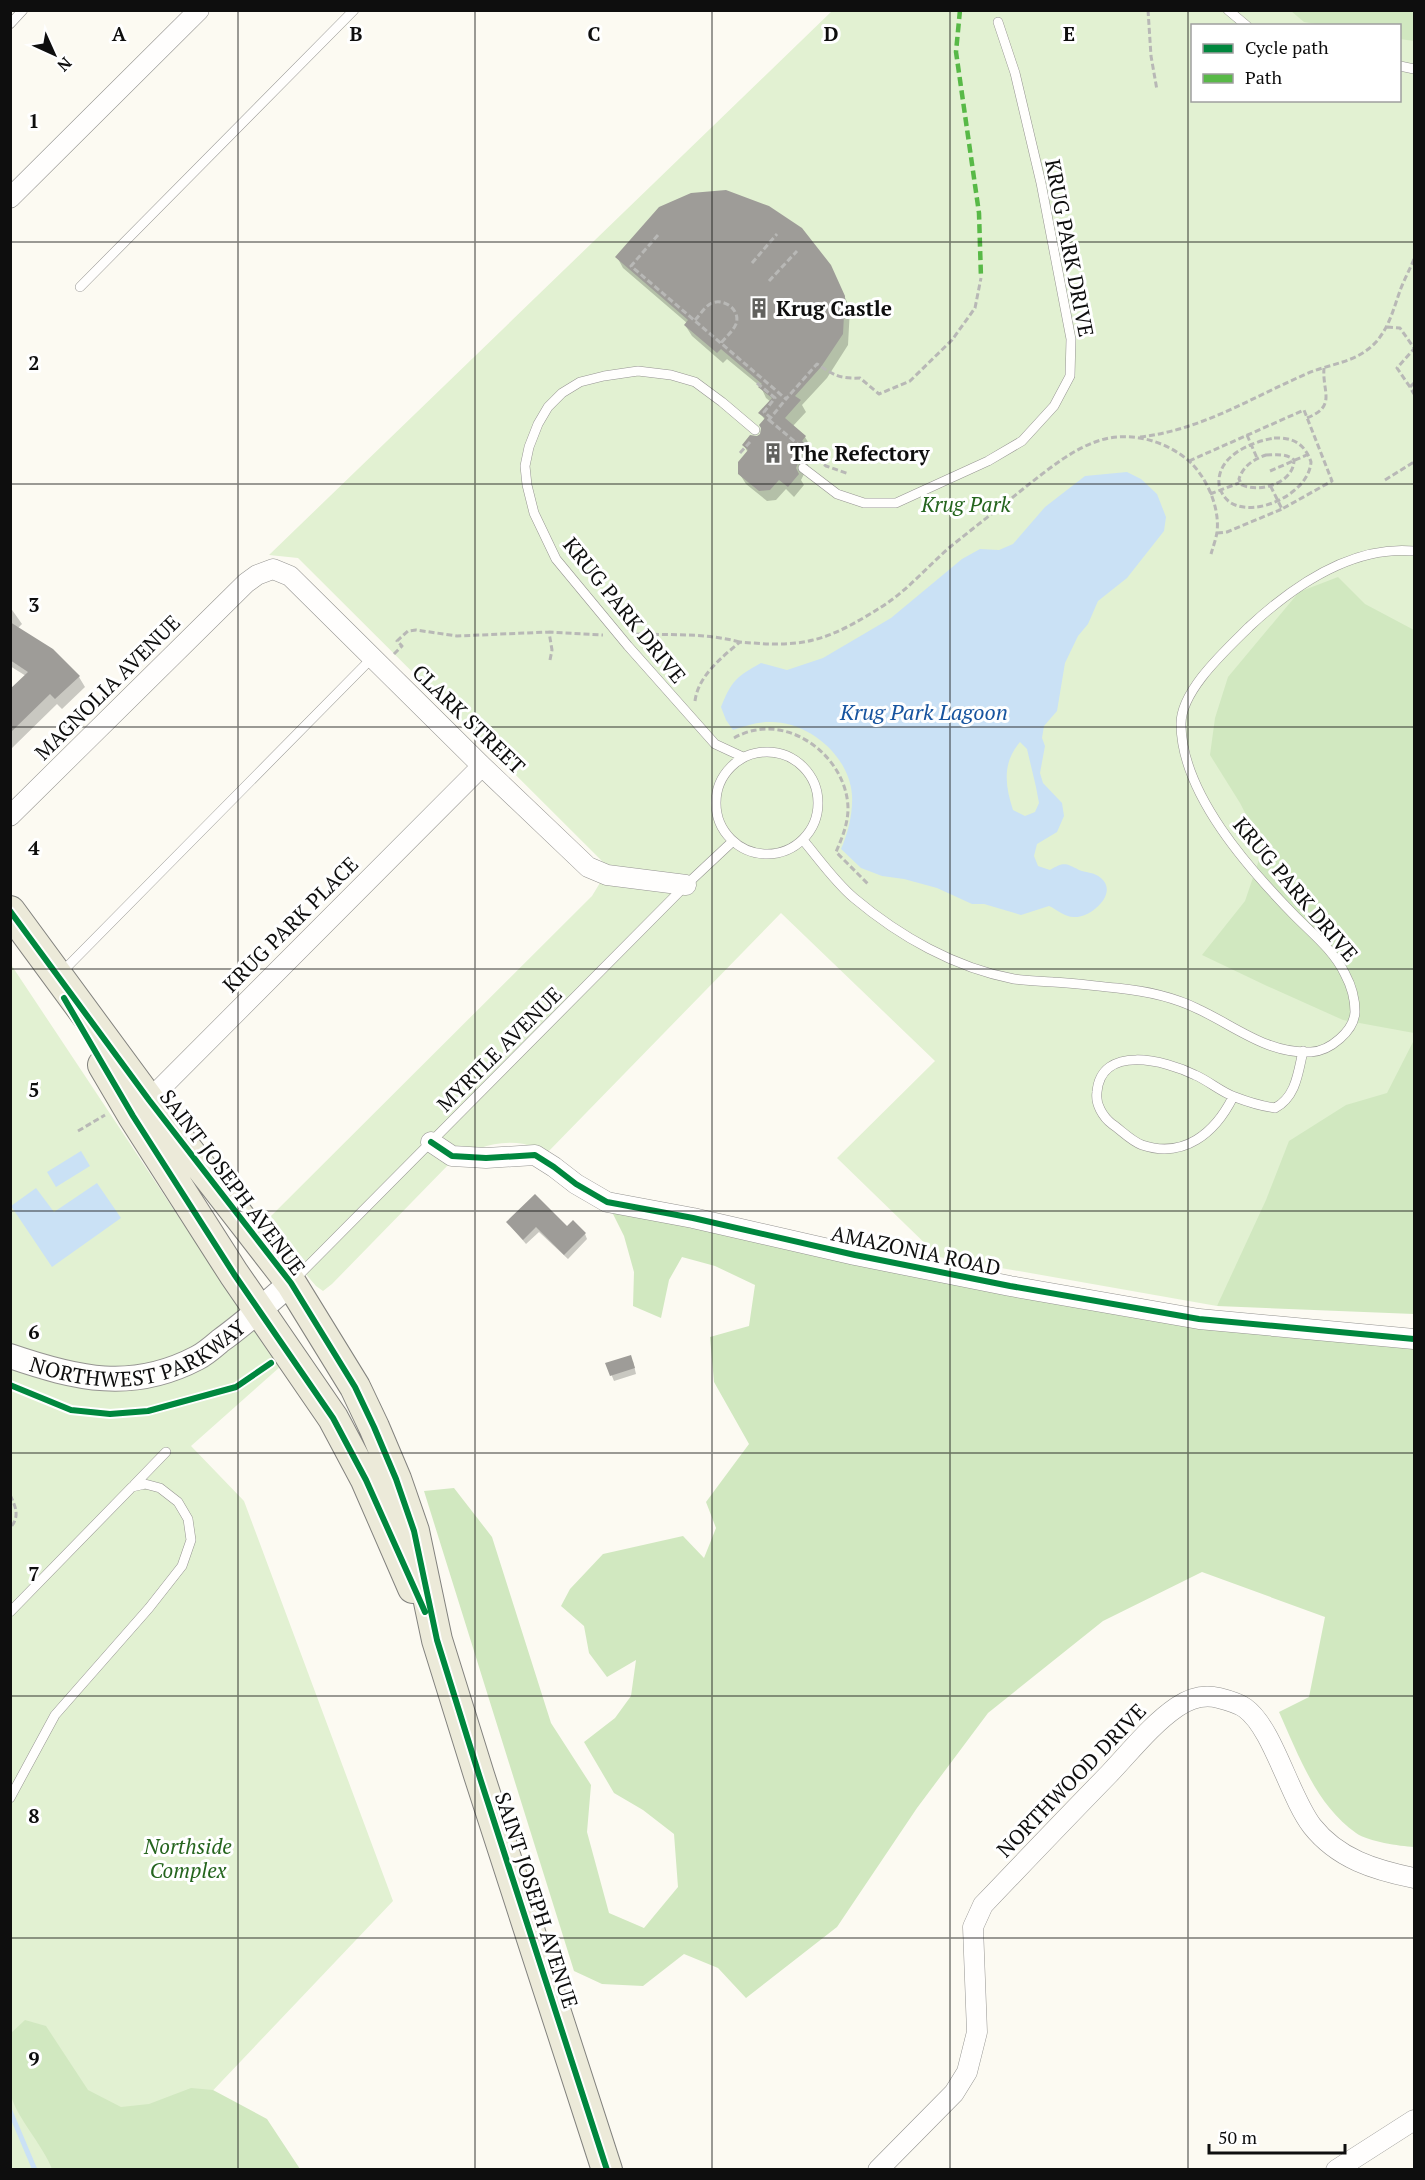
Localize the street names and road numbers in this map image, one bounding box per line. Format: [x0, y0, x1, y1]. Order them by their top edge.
street label: KRUG PARK DRIVE [1039, 157, 1101, 339]
street label: KRUG PARK DRIVE [557, 531, 693, 689]
street label: MAGNOLIA AVENUE [28, 608, 186, 766]
street label: CLARK STREET [407, 658, 531, 780]
street label: KRUG PARK DRIVE [1227, 811, 1365, 967]
street label: KRUG PARK PLACE [216, 850, 364, 998]
street label: MYRTLE AVENUE [430, 980, 568, 1118]
street label: SAINT JOSEPH AVENUE [154, 1083, 312, 1281]
street label: AMAZONIA ROAD [829, 1218, 1003, 1282]
street label: NORTHWEST PARKWAY [27, 1312, 252, 1393]
street label: NORTHWOOD DRIVE [990, 1697, 1152, 1863]
street label: SAINT JOSEPH AVENUE [489, 1788, 585, 2012]

